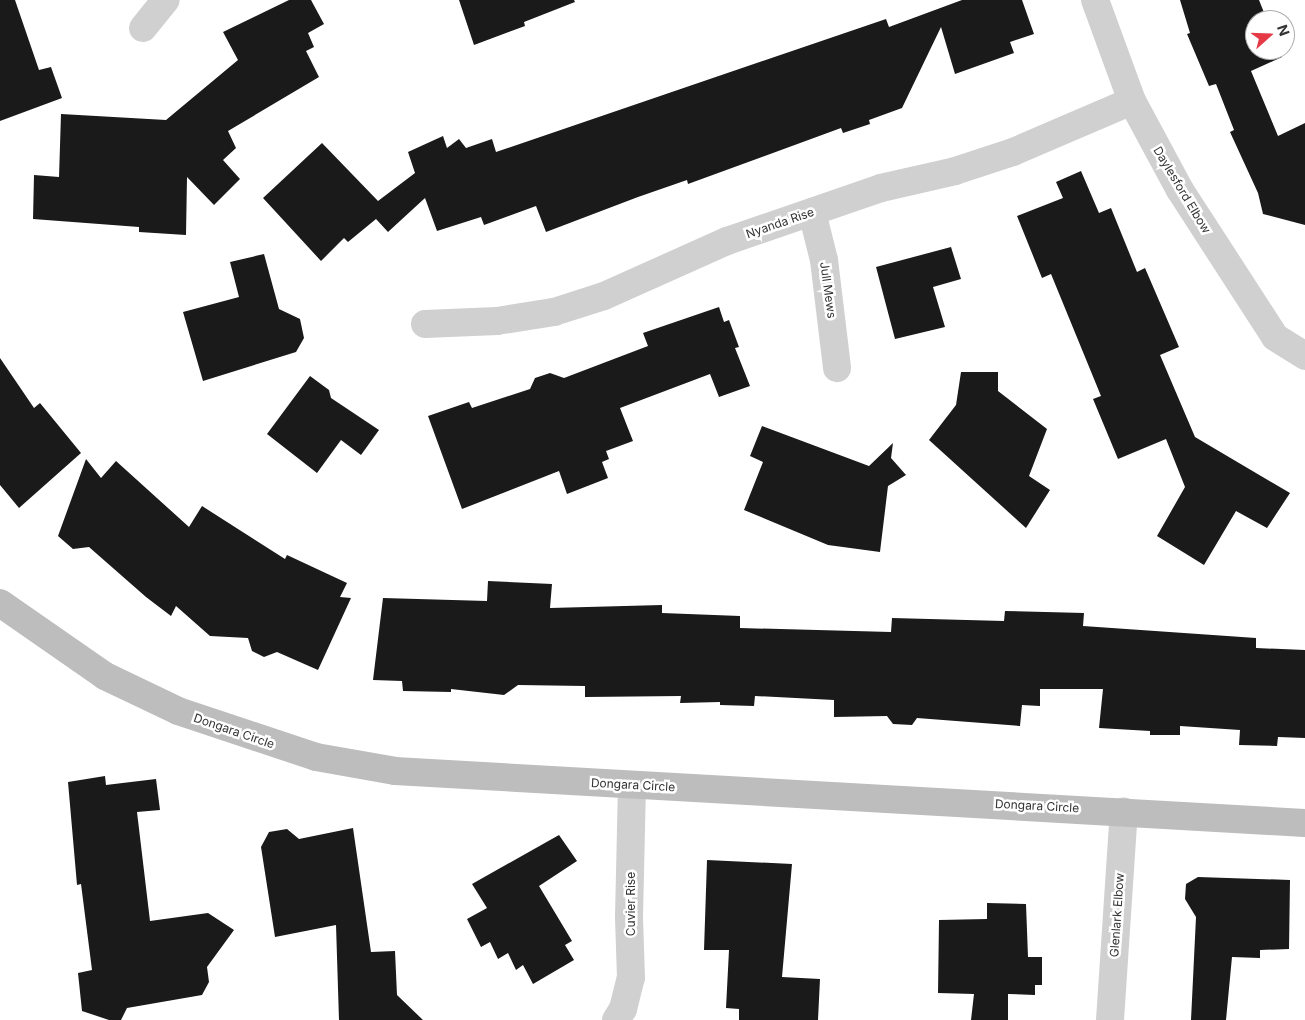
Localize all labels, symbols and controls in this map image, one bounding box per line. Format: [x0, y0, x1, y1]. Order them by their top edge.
north arrow [1245, 10, 1295, 60]
text: N [1274, 22, 1293, 38]
street label: Daylesford Elbow [1150, 144, 1214, 236]
street label: Nyanda Rise [744, 205, 816, 241]
street label: Jull Mews [817, 261, 839, 319]
street label: Dongara Circle [192, 710, 276, 752]
street label: Dongara Circle [590, 776, 676, 794]
street label: Dongara Circle [994, 797, 1080, 815]
street label: Cuvier Rise [624, 872, 638, 936]
street label: Glenlark Elbow [1107, 872, 1127, 958]

